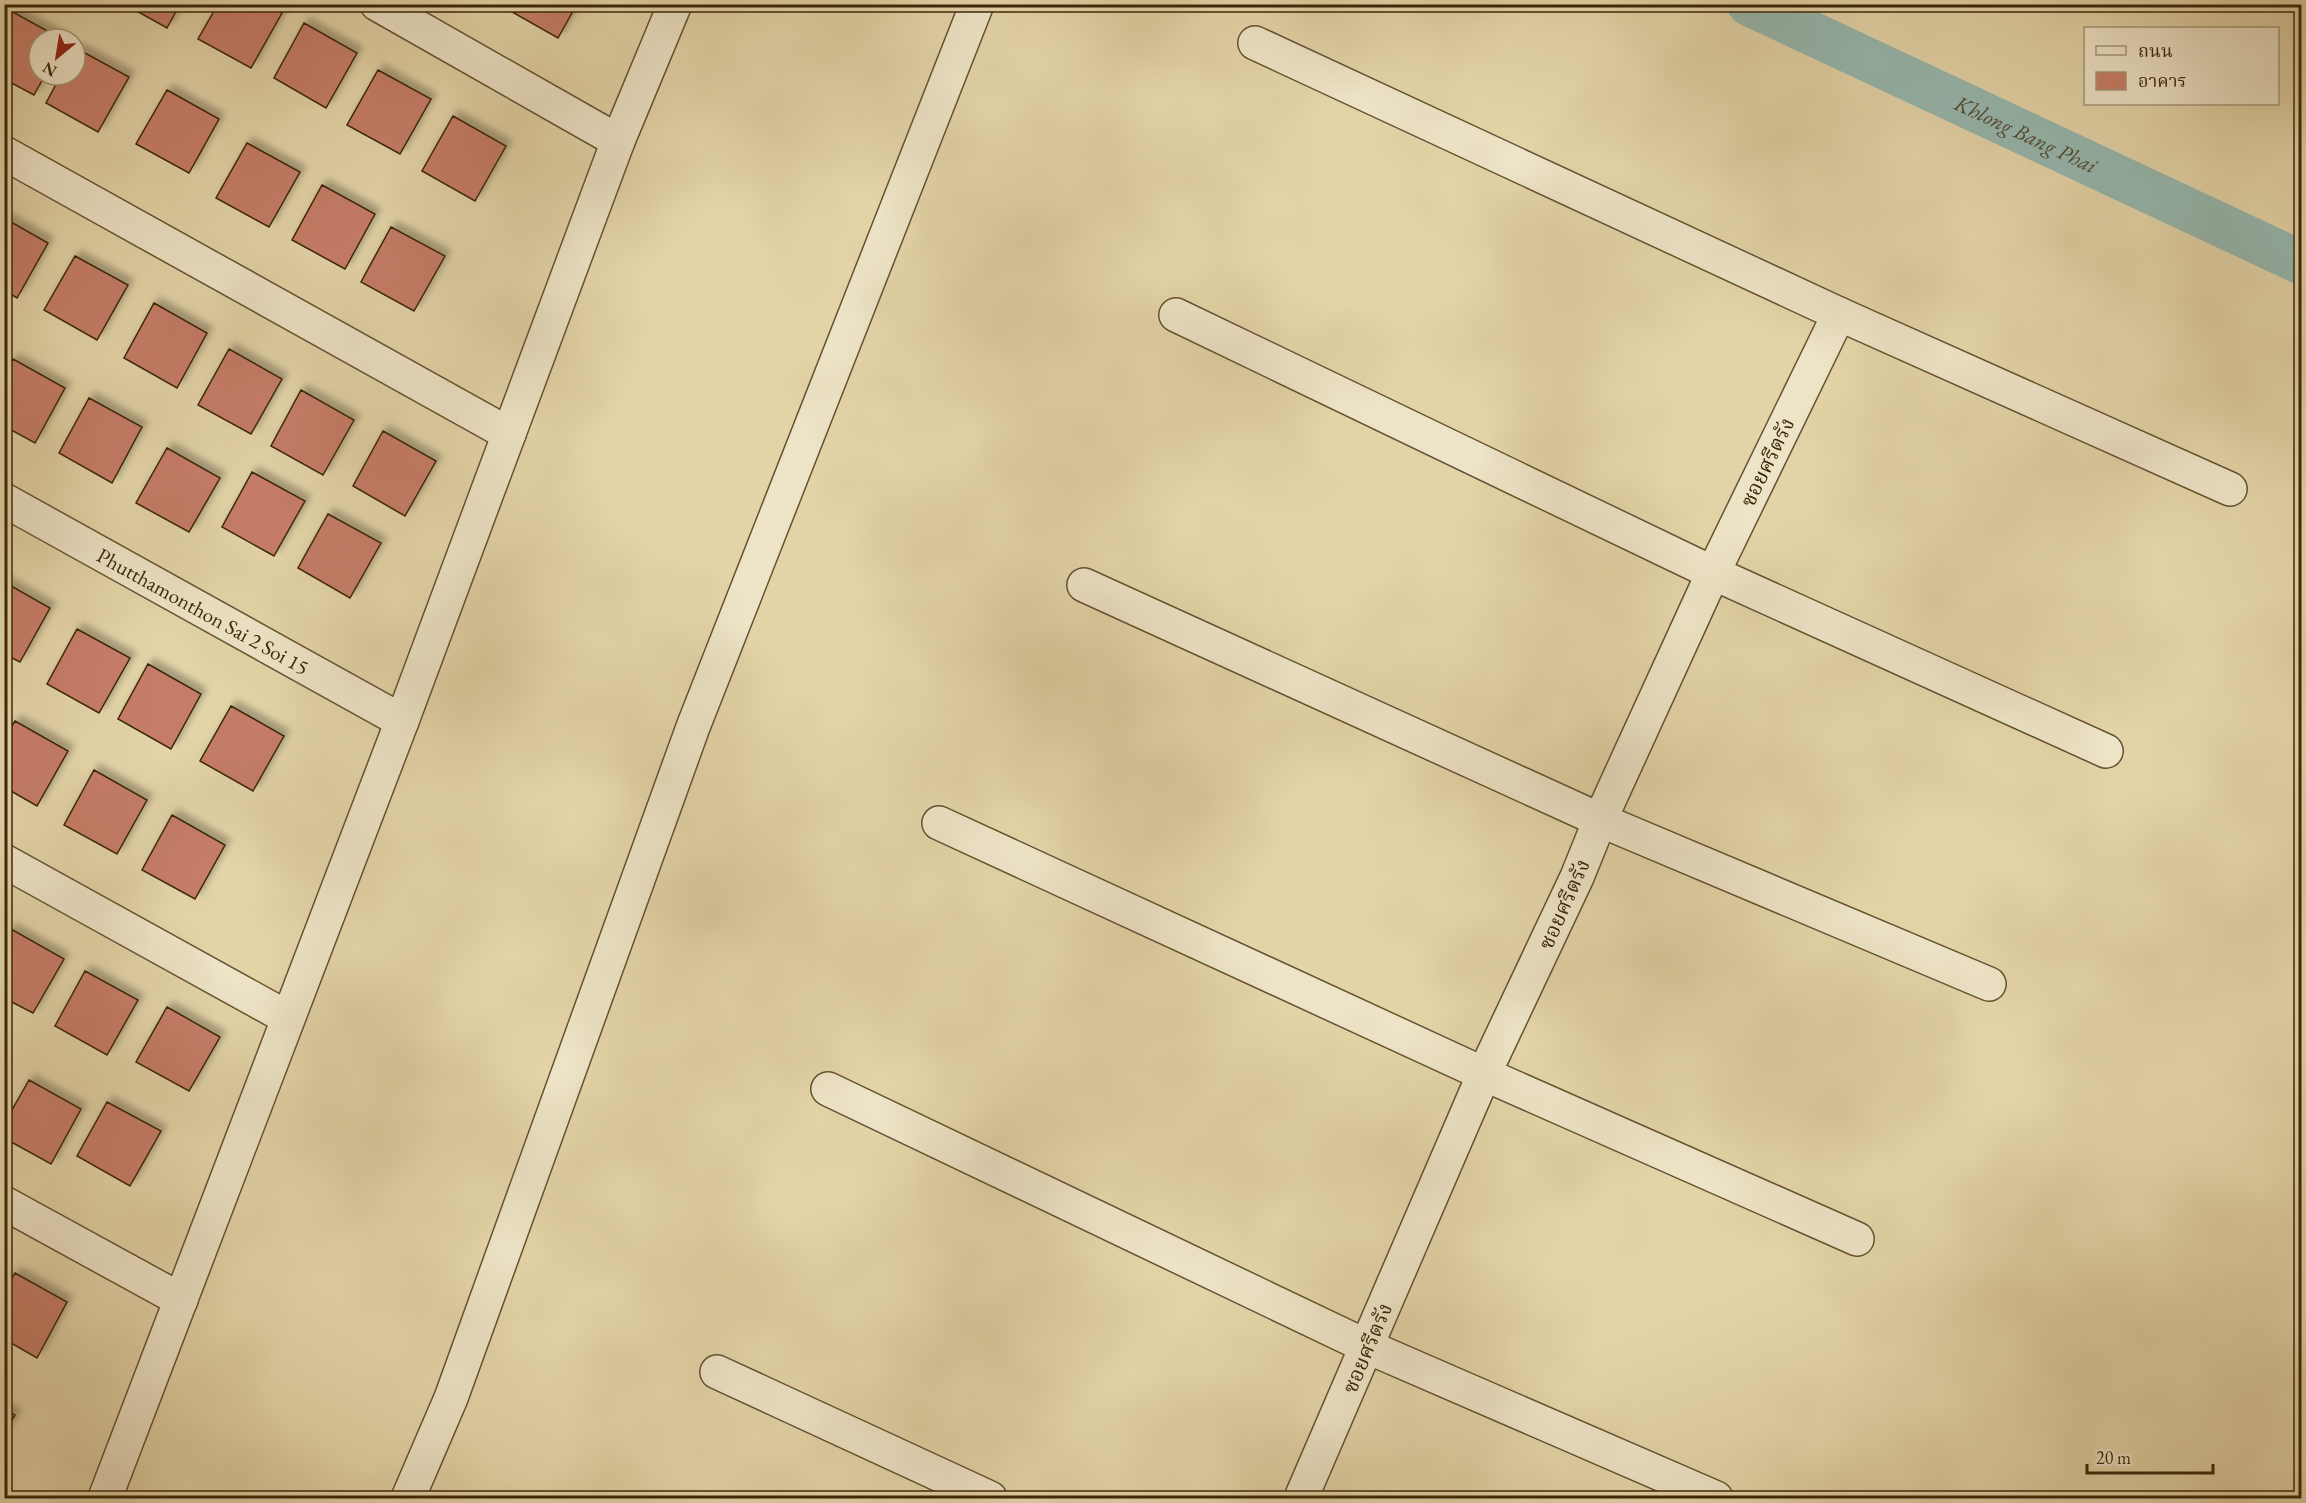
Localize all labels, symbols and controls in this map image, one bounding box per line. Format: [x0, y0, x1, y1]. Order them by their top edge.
north arrow [27, 27, 87, 87]
legend [2084, 27, 2279, 105]
text: ถนน [2138, 39, 2173, 62]
text: N [39, 57, 61, 82]
text: อาคาร [2138, 69, 2187, 92]
water label: Khlong Bang Phai [1949, 88, 2103, 180]
street label: ซอยศรีตรัง [1734, 413, 1800, 511]
street label: Phutthamonthon Sai 2 Soi 15 [93, 541, 314, 680]
street label: ซอยศรีตรัง [1532, 855, 1596, 953]
street label: ซอยศรีตรัง [1336, 1299, 1398, 1397]
scale bar [2087, 1437, 2213, 1475]
text: 20 m [2096, 1446, 2131, 1469]

